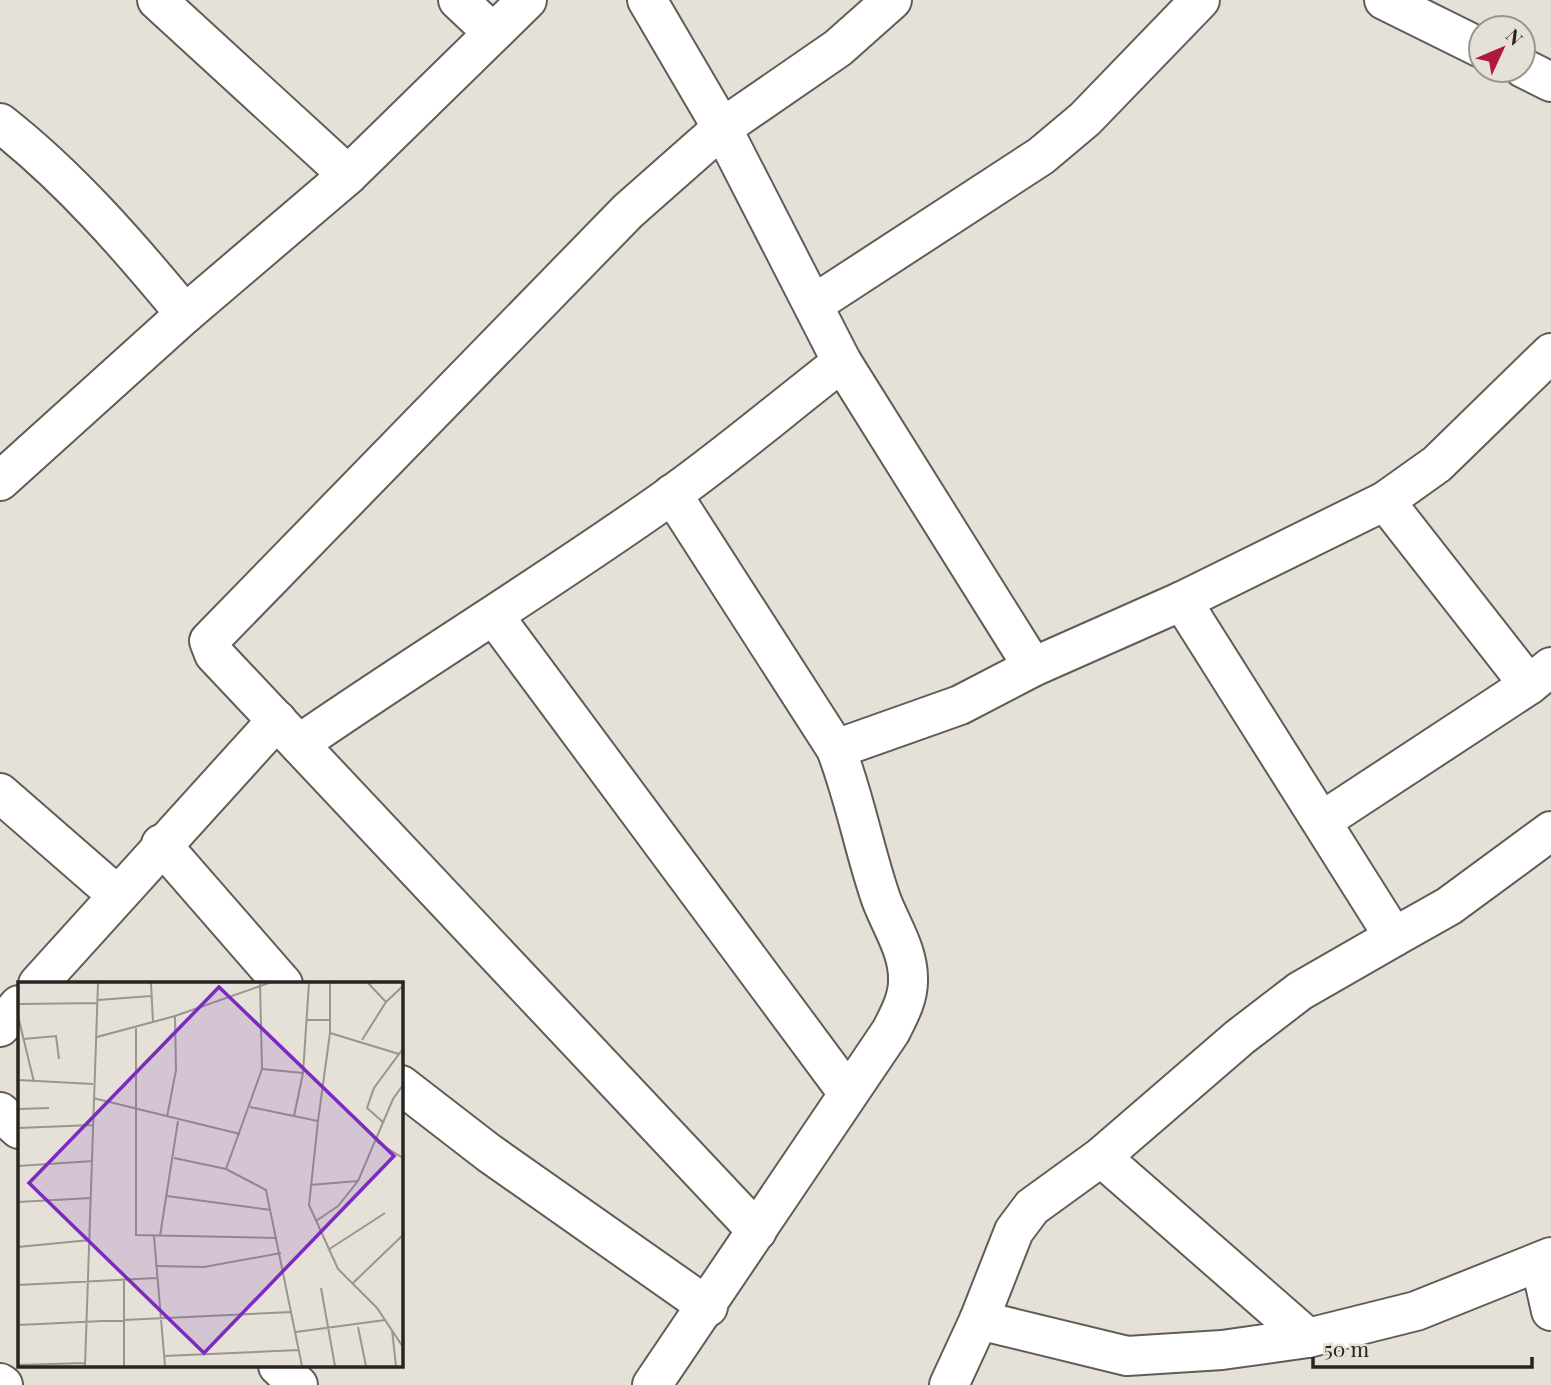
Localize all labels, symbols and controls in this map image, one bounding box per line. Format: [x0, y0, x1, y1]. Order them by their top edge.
north arrow [1467, 14, 1537, 84]
text: N [1501, 23, 1529, 51]
inset map [18, 982, 402, 1368]
scale bar [1313, 1326, 1532, 1370]
text: 50 m [1324, 1334, 1370, 1362]

